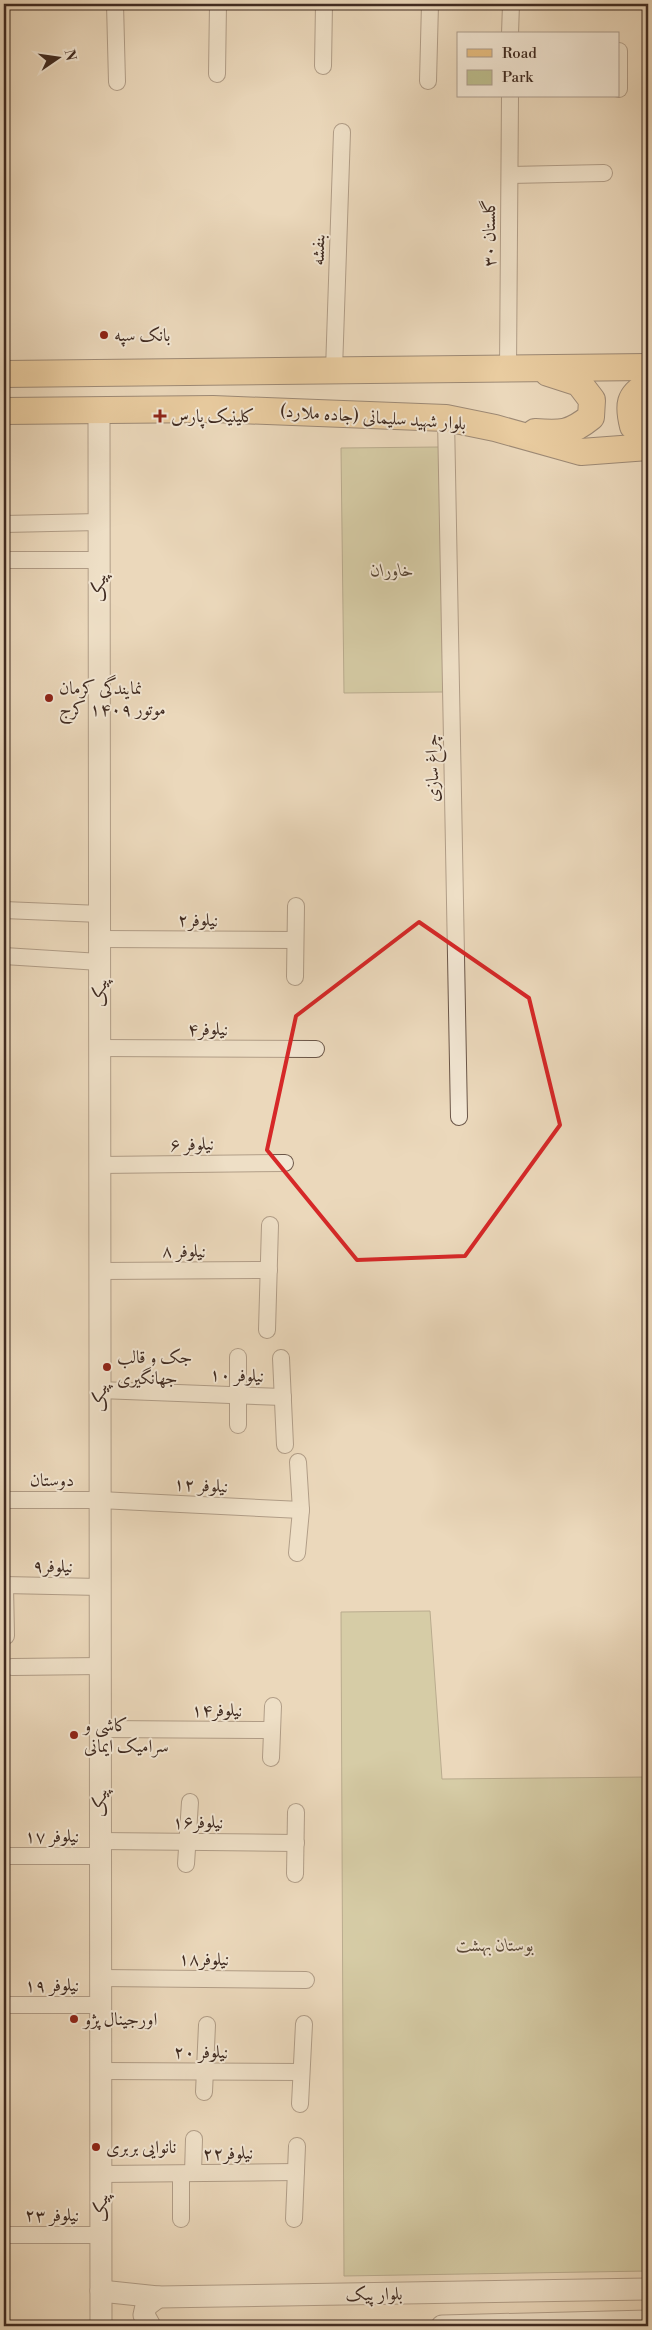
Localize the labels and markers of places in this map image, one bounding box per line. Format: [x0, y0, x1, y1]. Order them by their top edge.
place label: بانک سپه [114, 324, 170, 347]
marker: بانک سپه [98, 329, 110, 341]
place label: کلینیک پارس [171, 405, 255, 429]
marker: کلینیک پارس [153, 409, 167, 423]
place label: نمایندگی کرمان موتور ۱۴۰۹ کرج [59, 674, 166, 725]
marker: نمایندگی کرمان موتور ۱۴۰۹ کرج [43, 692, 55, 704]
place label: جک و قالب جهانگیری [117, 1346, 192, 1390]
marker: جک و قالب جهانگیری [101, 1361, 113, 1373]
place label: کاشی و سرامیک ایمانی [82, 1714, 169, 1758]
marker: کاشی و سرامیک ایمانی [68, 1729, 80, 1741]
place label: اورجینال پژو [82, 2008, 157, 2031]
marker: اورجینال پژو [68, 2013, 80, 2025]
place label: نانوایی بربری [106, 2136, 176, 2159]
marker: نانوایی بربری [90, 2141, 102, 2153]

